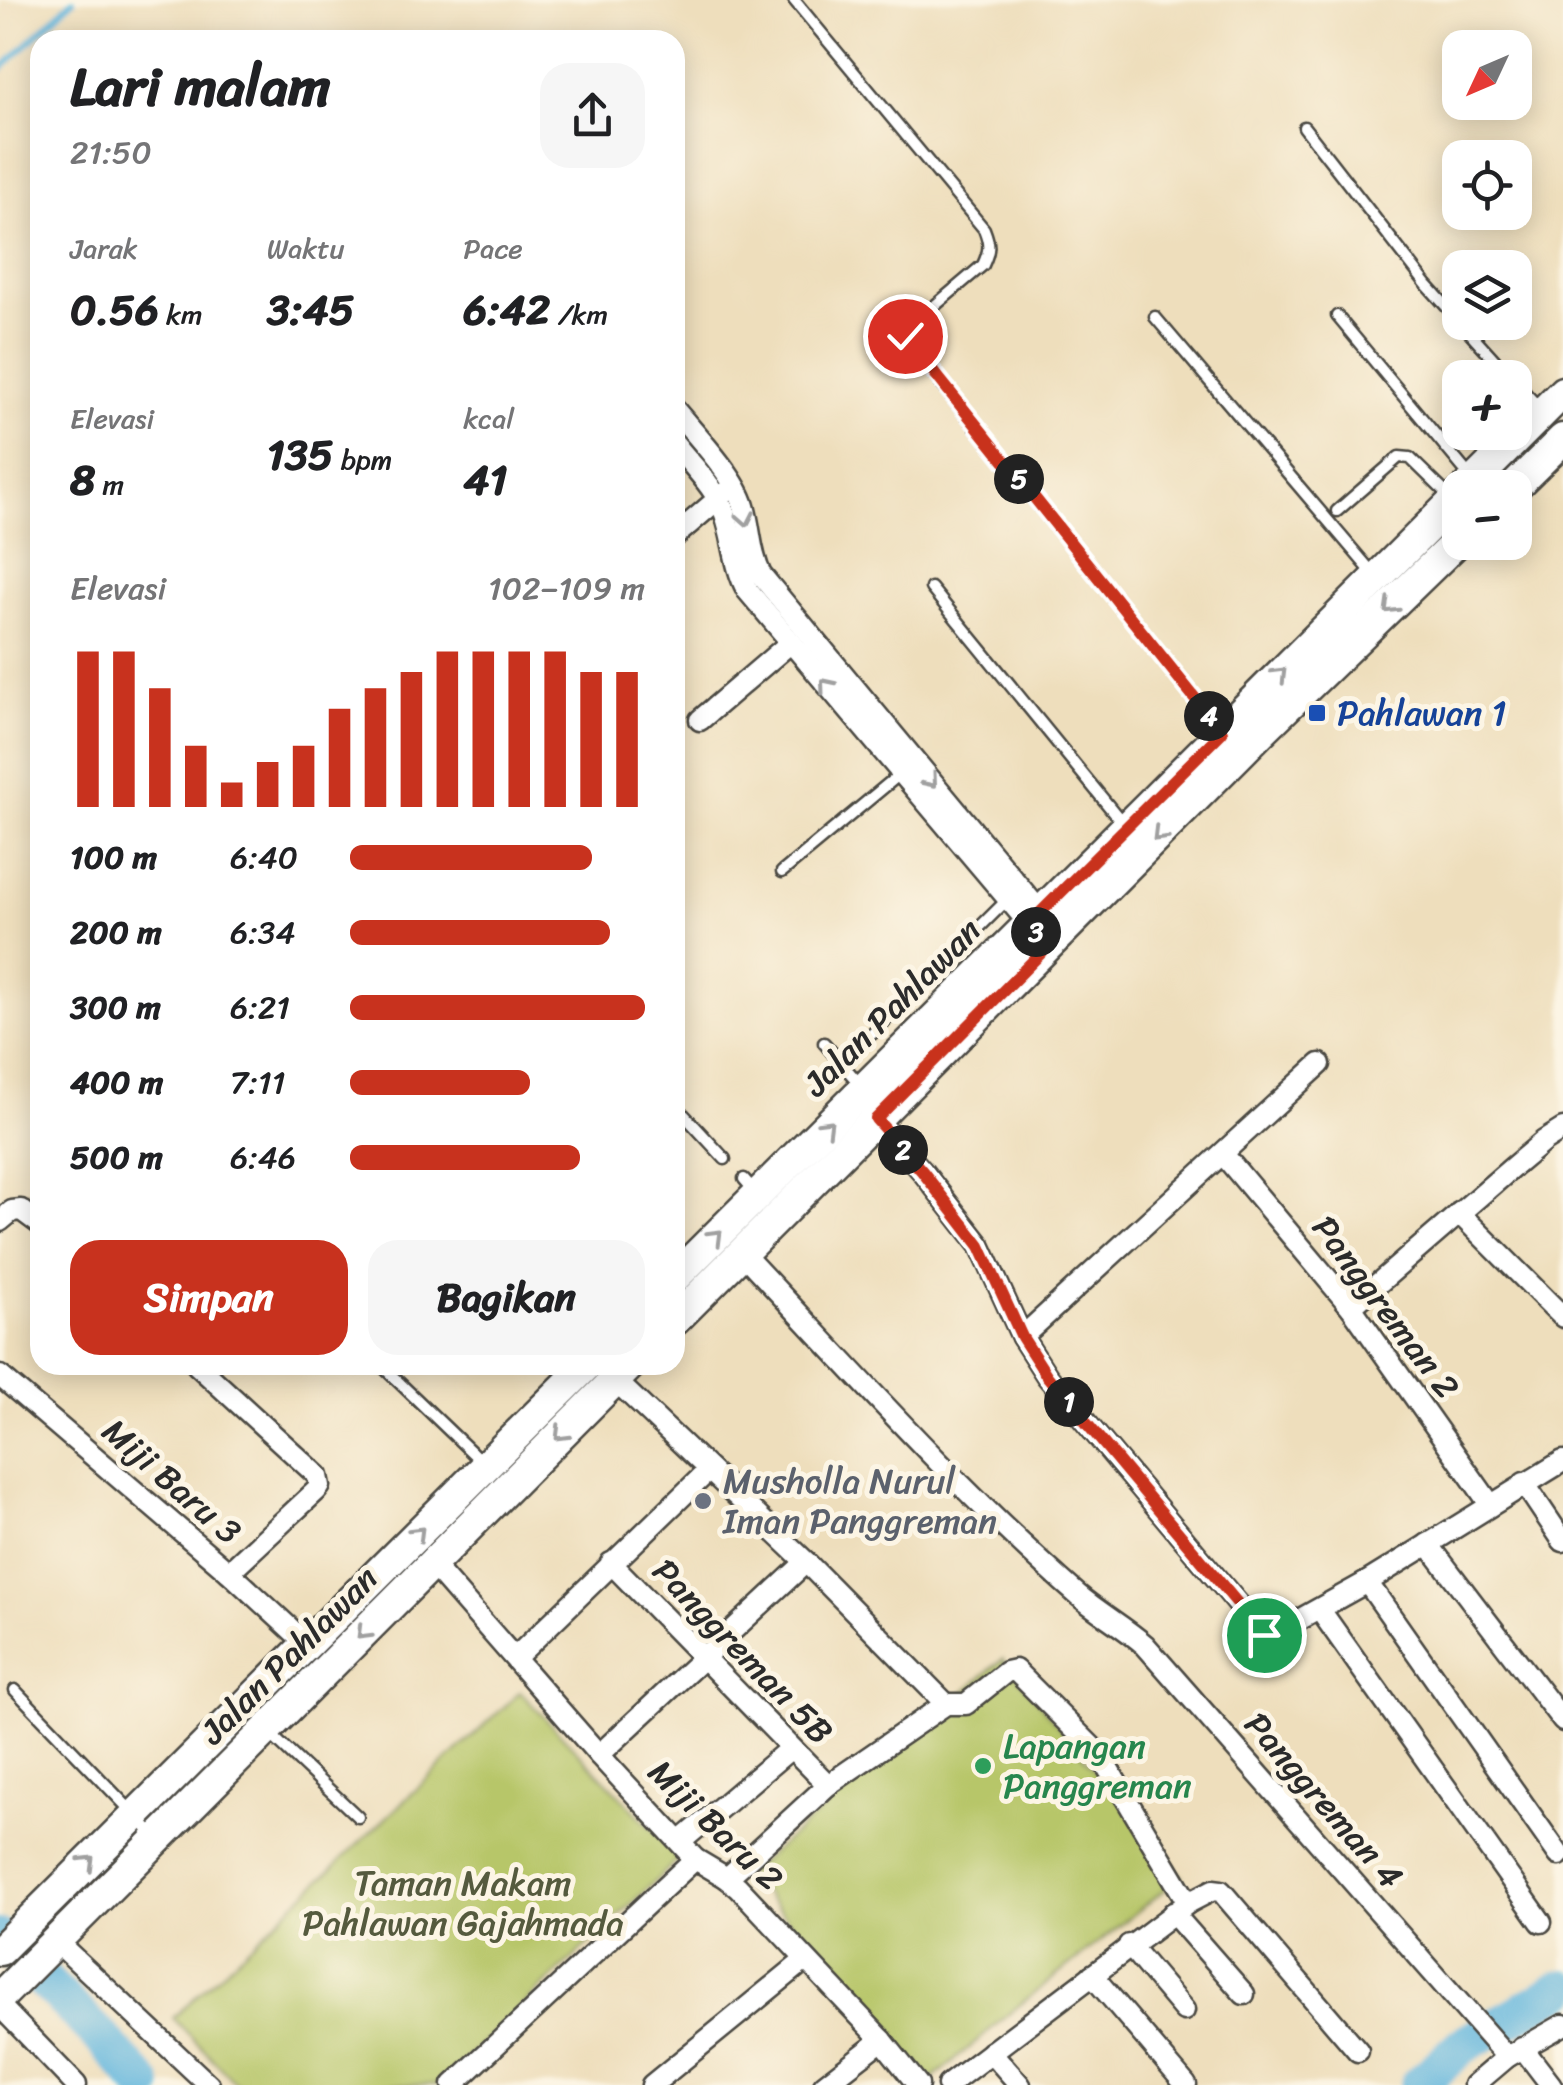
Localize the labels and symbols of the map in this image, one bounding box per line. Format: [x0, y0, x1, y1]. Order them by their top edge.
north arrow [1442, 30, 1532, 120]
pin [863, 294, 948, 379]
pin: 5 [994, 454, 1044, 504]
one-way arrow [735, 511, 756, 527]
one-way arrow [1383, 595, 1402, 613]
one-way arrow [1269, 667, 1287, 685]
one-way arrow [820, 679, 838, 697]
place label: Pahlawan 1 [1337, 682, 1506, 744]
pin: 4 [1184, 691, 1234, 741]
marker: Pahlawan 1 [1306, 702, 1328, 724]
one-way arrow [919, 769, 937, 787]
one-way arrow [1152, 823, 1170, 841]
street label: Jalan Pahlawan [787, 902, 997, 1112]
pin: 3 [1011, 907, 1061, 957]
one-way arrow [815, 1119, 833, 1137]
pin: 2 [878, 1125, 928, 1175]
street label: Panggreman 2 [1296, 1201, 1476, 1413]
one-way arrow [705, 1229, 723, 1247]
pin: 1 [1044, 1377, 1094, 1427]
street label: Miji Baru 3 [88, 1402, 256, 1560]
one-way arrow [555, 1422, 573, 1440]
place label: Musholla Nurul Iman Panggreman [722, 1450, 997, 1552]
marker: Musholla Nurul Iman Panggreman [692, 1490, 714, 1512]
one-way arrow [406, 1527, 424, 1545]
street label: Panggreman 5B [637, 1543, 849, 1759]
street label: Jalan Pahlawan [184, 1550, 394, 1760]
pin [1222, 1593, 1307, 1678]
one-way arrow [357, 1622, 375, 1640]
street label: Panggreman 4 [1228, 1697, 1420, 1903]
place label: Lapangan Panggreman [1003, 1715, 1192, 1817]
street label: Miji Baru 2 [633, 1743, 799, 1907]
marker: Lapangan Panggreman [972, 1755, 994, 1777]
park label: Taman Makam Pahlawan Gajahmada [302, 1852, 624, 1954]
one-way arrow [77, 1855, 95, 1873]

